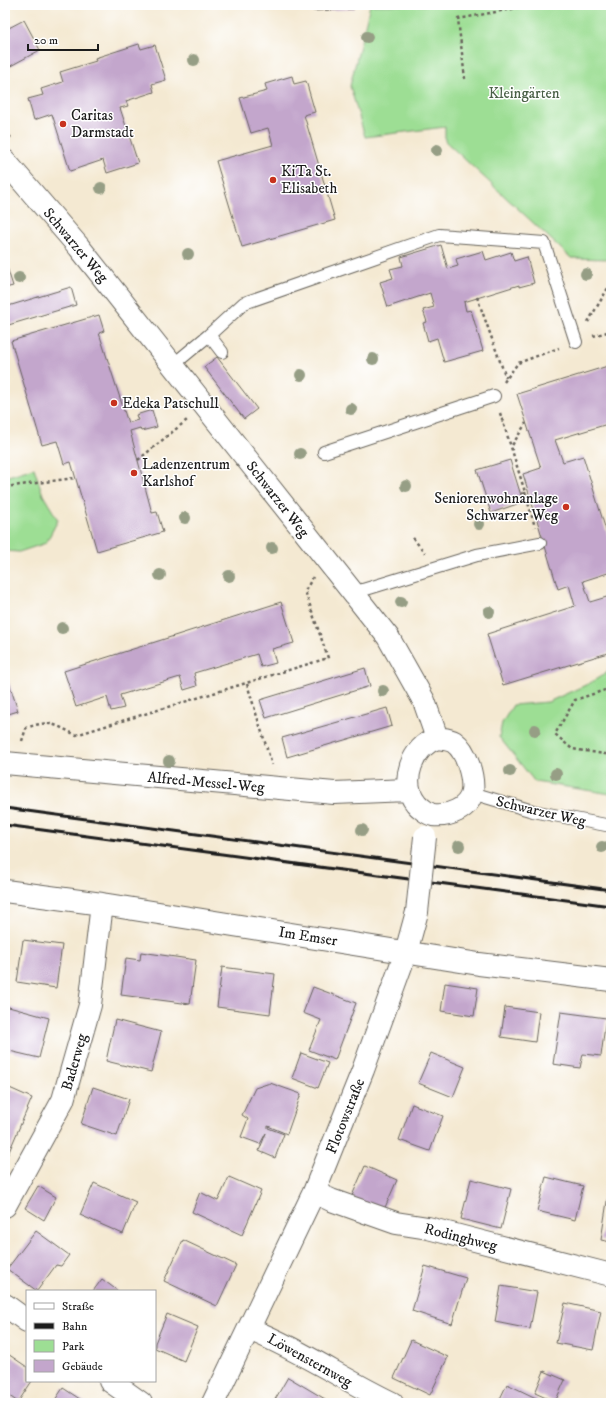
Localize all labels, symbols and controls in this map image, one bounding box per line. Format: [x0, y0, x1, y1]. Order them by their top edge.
scale bar [28, 26, 98, 52]
text: 20 m [34, 33, 58, 48]
park label: Kleingärten [488, 84, 560, 103]
place label: Caritas Darmstadt [71, 106, 134, 142]
marker: Caritas Darmstadt [58, 119, 68, 129]
place label: KiTa St. Elisabeth [281, 162, 337, 198]
marker: KiTa St. Elisabeth [268, 175, 278, 185]
street label: Schwarzer Weg [39, 204, 113, 287]
place label: Edeka Patschull [122, 394, 219, 413]
marker: Edeka Patschull [109, 398, 119, 408]
place label: Ladenzentrum Karlshof [142, 455, 230, 491]
street label: Schwarzer Weg [242, 457, 314, 542]
marker: Ladenzentrum Karlshof [129, 468, 139, 478]
place label: Seniorenwohnanlage Schwarzer Weg [434, 489, 559, 525]
marker: Seniorenwohnanlage Schwarzer Weg [561, 502, 571, 512]
street label: Alfred-Messel-Weg [147, 768, 266, 797]
street label: Schwarzer Weg [494, 792, 588, 831]
street label: Im Emser [277, 922, 339, 951]
street label: Baderweg [57, 1031, 92, 1093]
street label: Flotowstraße [322, 1076, 369, 1157]
street label: Rodinghweg [422, 1219, 500, 1256]
legend [26, 1290, 156, 1382]
text: Straße [62, 1299, 94, 1314]
text: Bahn [62, 1319, 88, 1334]
street label: Löwensternweg [264, 1329, 356, 1392]
text: Park [62, 1339, 84, 1354]
text: Gebäude [62, 1359, 103, 1374]

